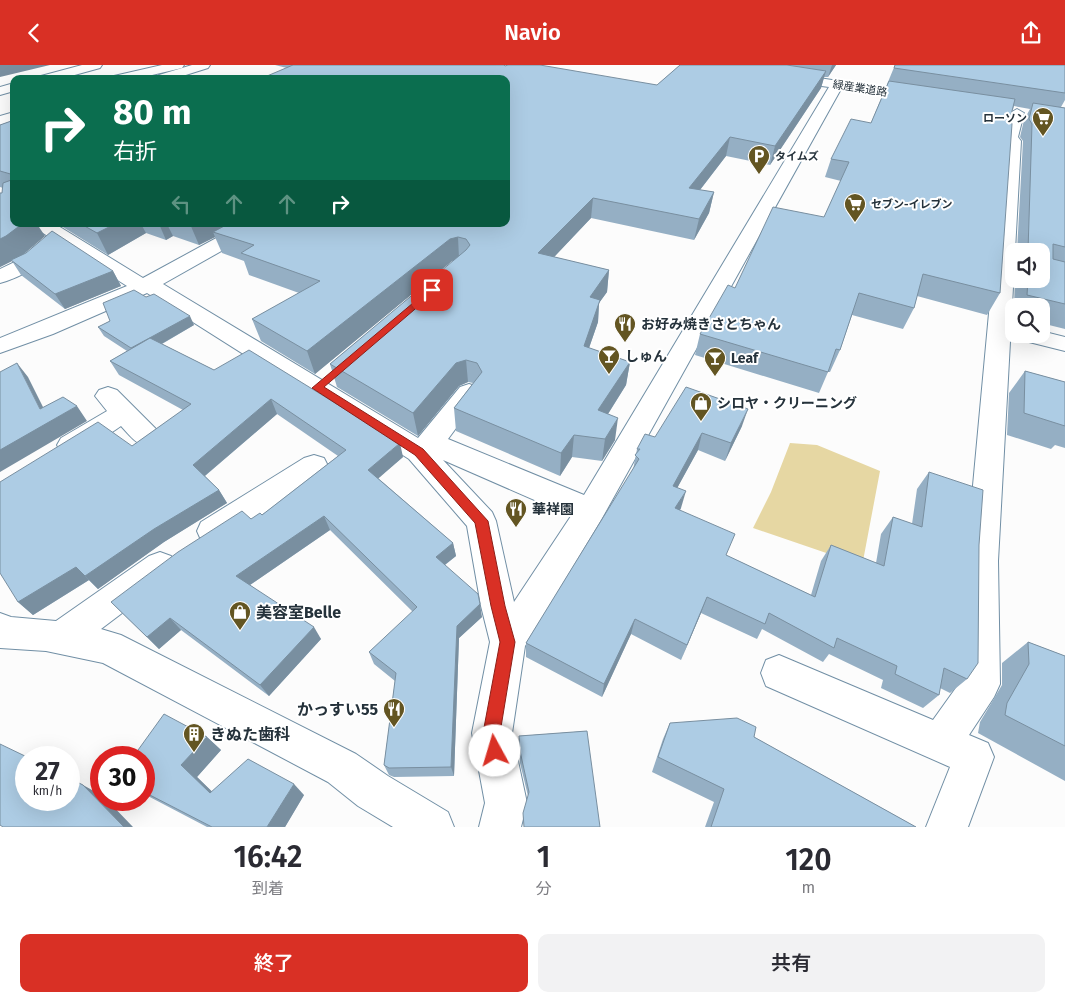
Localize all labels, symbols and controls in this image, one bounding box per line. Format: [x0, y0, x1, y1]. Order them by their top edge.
icon: back [20, 19, 48, 47]
text: Navio [504, 19, 561, 46]
icon: share [1017, 19, 1045, 47]
street label: 緑産業道路 [832, 78, 888, 99]
text: 80 m [113, 91, 192, 133]
icon: right [30, 95, 95, 160]
supermarket icon: ローソン [1031, 106, 1055, 137]
place label: ローソン [983, 112, 1027, 125]
text: 右折 [113, 138, 157, 165]
parking icon: タイムズ [747, 144, 771, 175]
place label: タイムズ [775, 150, 819, 163]
icon: left [167, 190, 195, 218]
icon: ahead [220, 190, 248, 218]
icon: ahead [273, 190, 301, 218]
icon: right [326, 190, 354, 218]
supermarket icon: セブン-イレブン [843, 192, 867, 223]
place label: セブン-イレブン [871, 198, 952, 211]
map controls [1005, 243, 1050, 343]
button: sound [1005, 243, 1050, 288]
pin [411, 269, 453, 311]
icon: arrive [418, 276, 446, 304]
button: search [1005, 298, 1050, 343]
restaurant icon: お好み焼きさとちゃん [613, 312, 637, 343]
place label: お好み焼きさとちゃん [641, 316, 781, 333]
bar icon: しゅん [597, 344, 621, 375]
bar icon: Leaf [703, 346, 727, 377]
place label: しゅん [625, 348, 667, 365]
place label: Leaf [731, 350, 760, 367]
shop icon: シロヤ・クリーニング [689, 391, 713, 422]
place label: シロヤ・クリーニング [717, 395, 857, 412]
restaurant icon: 華祥園 [504, 497, 528, 528]
place label: 華祥園 [532, 501, 574, 518]
shop icon: 美容室Belle [228, 600, 252, 631]
place label: 美容室Belle [256, 603, 341, 622]
restaurant icon: かっすい55 [382, 697, 406, 728]
place label: かっすい55 [297, 700, 378, 719]
building icon: きぬた歯科 [182, 722, 206, 753]
position arrow [468, 724, 520, 776]
place label: きぬた歯科 [210, 725, 290, 744]
speed limit sign: 30 [90, 746, 155, 811]
text: 27 [35, 757, 60, 787]
text: km/h [33, 784, 62, 798]
text: 16:42 [233, 839, 302, 875]
text: 1 [537, 839, 551, 875]
text: 120 [785, 842, 832, 878]
text: m [801, 878, 815, 897]
text: 到着 [252, 879, 284, 898]
text: 分 [536, 879, 552, 898]
button: 終了 [20, 934, 528, 992]
button: 共有 [538, 934, 1045, 992]

